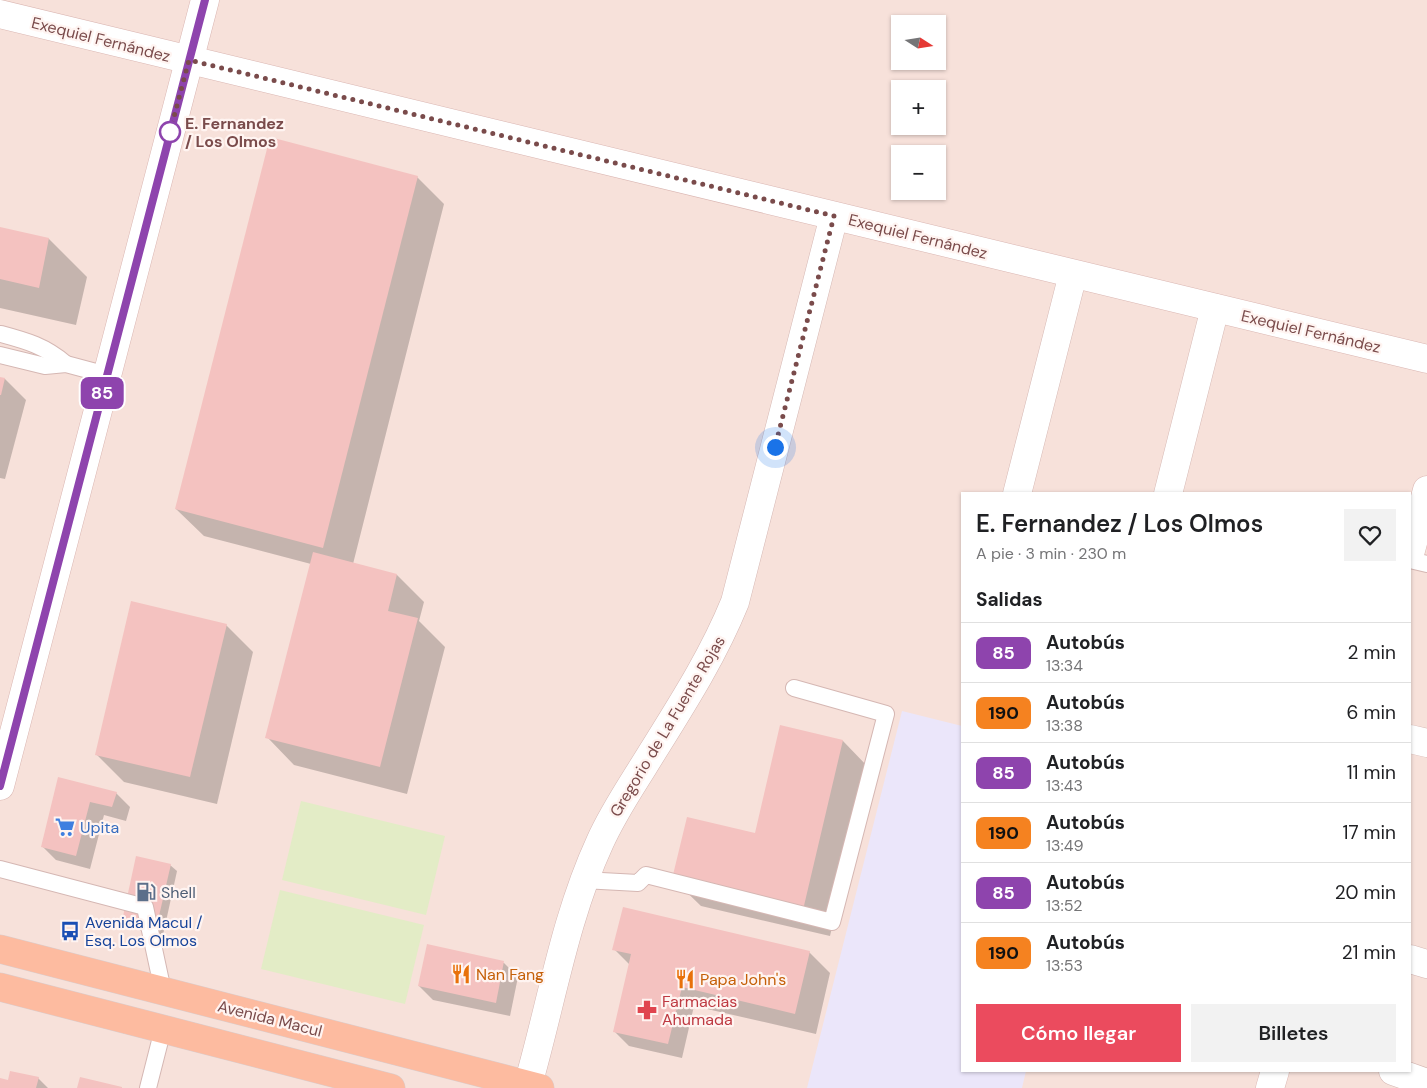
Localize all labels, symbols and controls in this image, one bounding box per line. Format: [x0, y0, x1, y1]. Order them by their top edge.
street label: Exequiel Fernández [29, 12, 173, 67]
north arrow [891, 15, 946, 70]
map controls [891, 15, 946, 200]
button: + [891, 80, 946, 135]
place label: E. Fernandez / Los Olmos [185, 113, 284, 152]
marker: E. Fernandez / Los Olmos [159, 121, 181, 143]
button: − [891, 145, 946, 200]
street label: Exequiel Fernández [846, 209, 990, 264]
street label: Exequiel Fernández [1239, 305, 1383, 358]
line badge: 85 [80, 377, 124, 409]
text: 85 [91, 381, 113, 405]
your location [763, 435, 788, 460]
text: E. Fernandez / Los Olmos [976, 508, 1263, 539]
button: heart [1344, 509, 1396, 561]
text: A pie · 3 min · 230 m [976, 543, 1126, 564]
text: Salidas [976, 587, 1043, 612]
text: Autobús [1046, 630, 1125, 655]
street label: Gregorio de La Fuente Rojas [605, 632, 730, 821]
text: 2 min [1348, 640, 1396, 665]
text: 85 [992, 641, 1015, 665]
text: 13:34 [1046, 655, 1083, 676]
text: Autobús [1046, 690, 1125, 715]
text: 6 min [1347, 700, 1396, 725]
text: 190 [988, 701, 1019, 725]
text: 13:38 [1046, 715, 1083, 736]
text: Autobús [1046, 750, 1125, 775]
text: 11 min [1347, 760, 1396, 785]
text: 85 [992, 761, 1015, 785]
text: 13:43 [1046, 775, 1083, 796]
text: Autobús [1046, 810, 1125, 835]
supermarket icon: Upita [54, 816, 76, 838]
place label: Upita [80, 817, 119, 838]
text: 17 min [1342, 820, 1396, 845]
text: 190 [988, 821, 1019, 845]
text: 13:49 [1046, 835, 1083, 856]
text: Autobús [1046, 870, 1125, 895]
text: 20 min [1335, 880, 1396, 905]
fuel station icon: Shell [135, 881, 157, 903]
text: 85 [992, 881, 1015, 905]
place label: Shell [161, 882, 196, 903]
text: 13:52 [1046, 895, 1082, 916]
place label: Avenida Macul / Esq. Los Olmos [85, 912, 203, 951]
bus stop icon: Avenida Macul / Esq. Los Olmos [59, 920, 81, 942]
text: Autobús [1046, 930, 1125, 955]
text: 21 min [1342, 940, 1396, 965]
text: 190 [988, 941, 1019, 965]
text: 13:53 [1046, 955, 1083, 976]
restaurant icon: Nan Fang [450, 963, 472, 985]
place label: Nan Fang [476, 964, 544, 985]
restaurant icon: Papa John's [674, 968, 696, 990]
place label: Papa John's [700, 969, 786, 990]
place label: Farmacias Ahumada [662, 991, 737, 1030]
street label: Avenida Macul [215, 995, 324, 1042]
pharmacy icon: Farmacias Ahumada [636, 999, 658, 1021]
button: Cómo llegar [976, 1004, 1181, 1062]
button: Billetes [1191, 1004, 1396, 1062]

